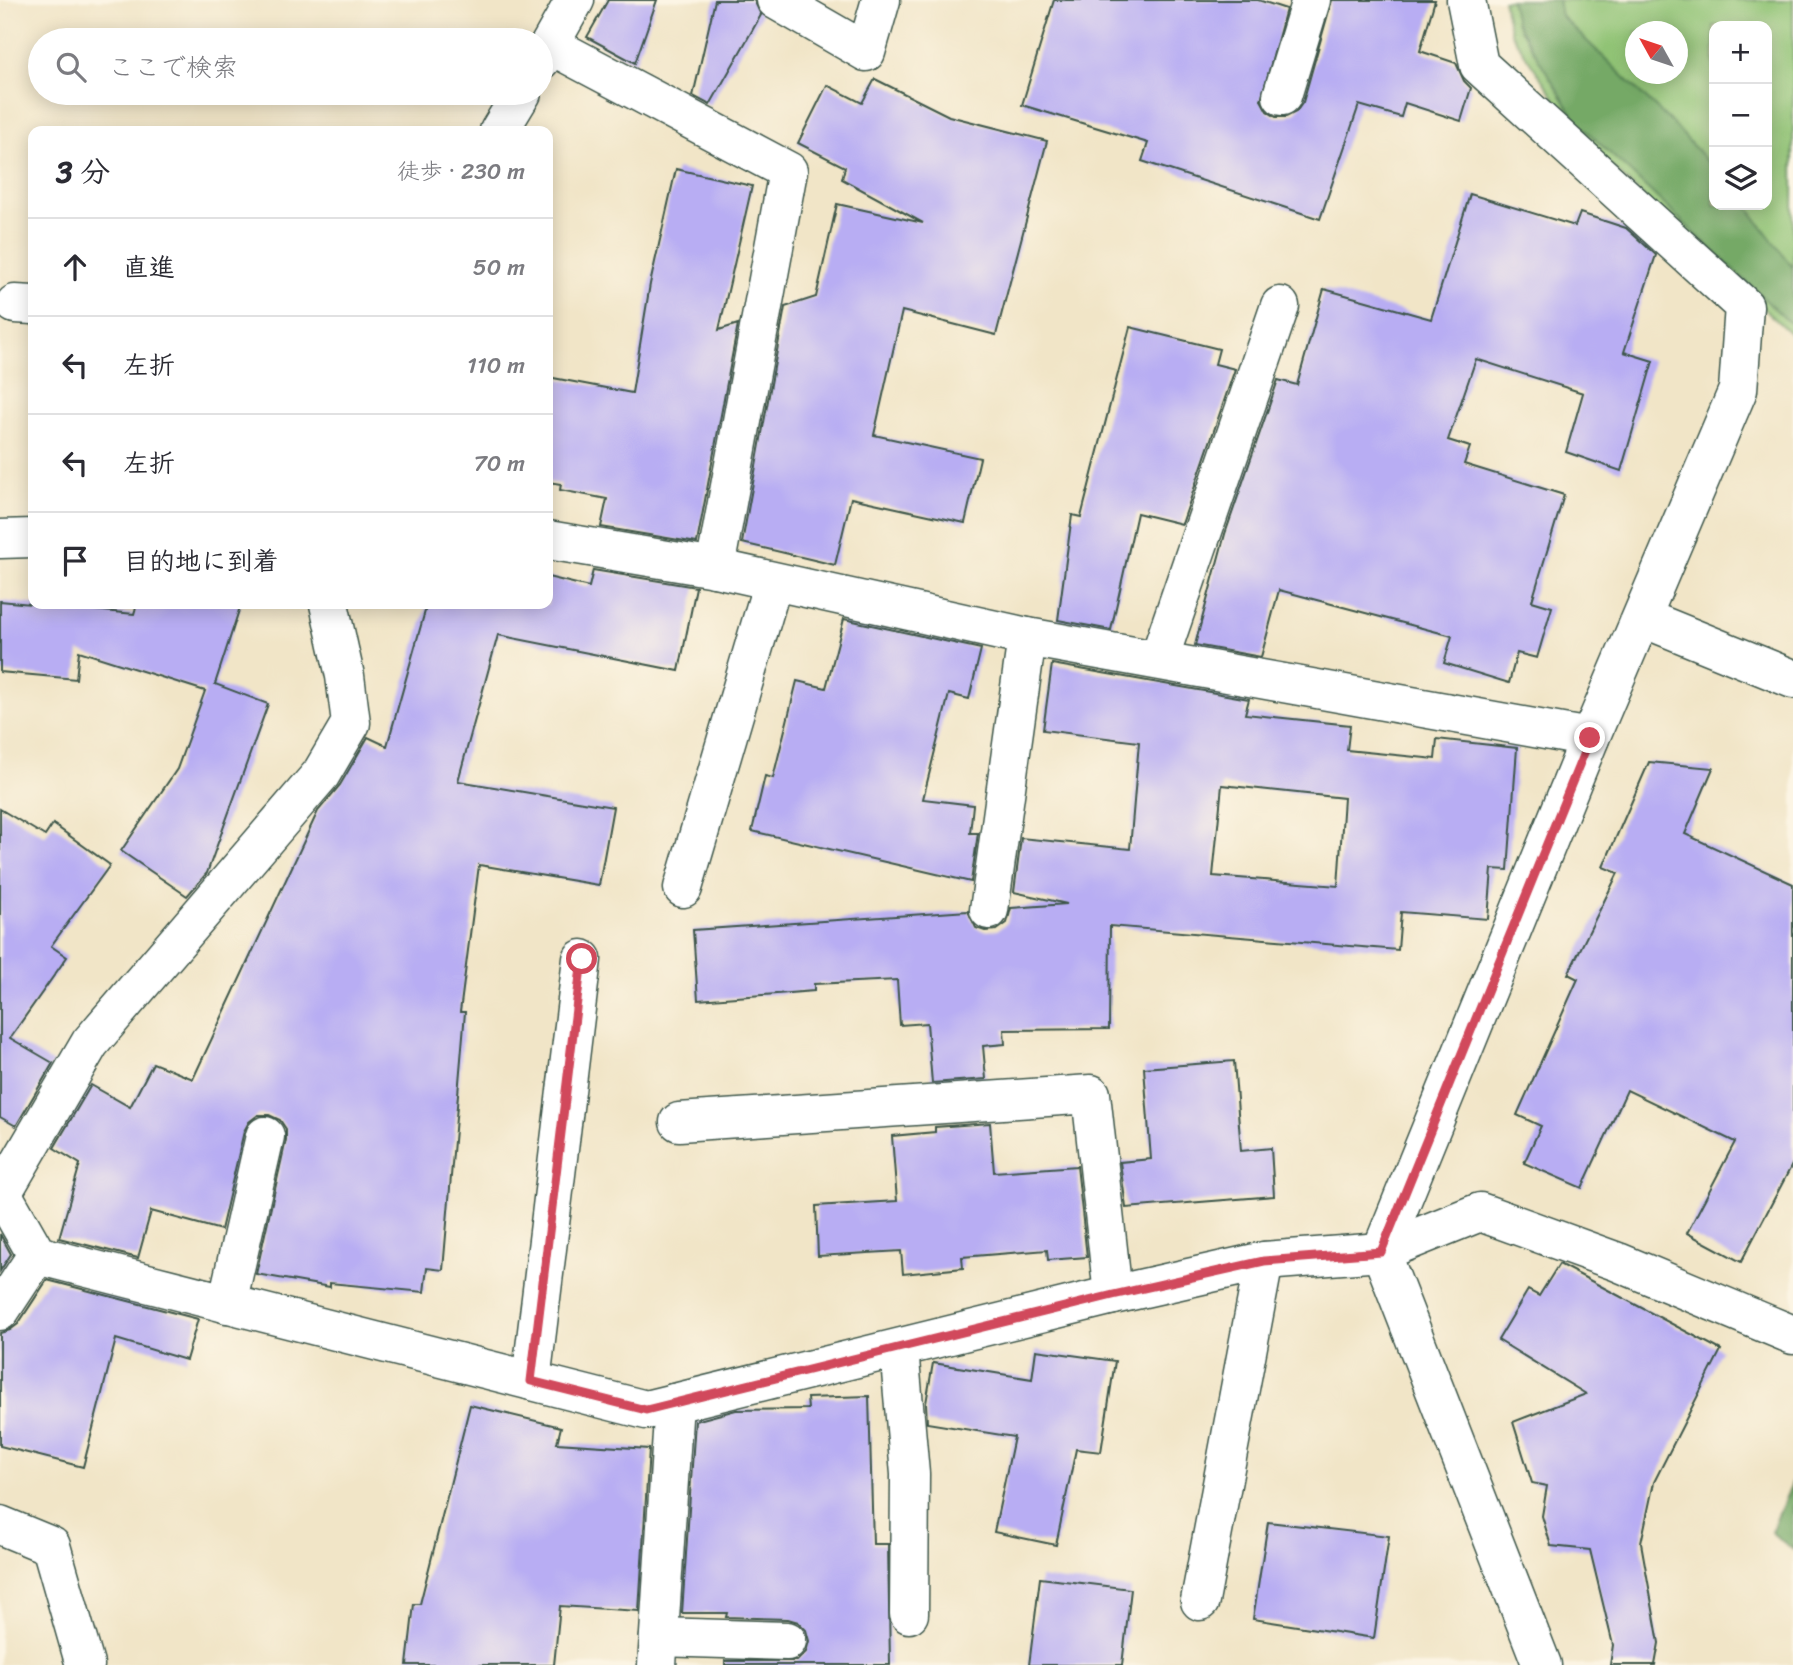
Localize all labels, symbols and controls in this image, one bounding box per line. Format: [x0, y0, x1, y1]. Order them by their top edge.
north arrow [1625, 21, 1688, 84]
map controls [1709, 21, 1772, 210]
button: + [1709, 21, 1772, 84]
search box [28, 28, 553, 105]
text: ここで検索 [108, 44, 238, 90]
icon: search [52, 48, 90, 86]
button: − [1709, 84, 1772, 147]
text: 3 分 [56, 145, 110, 199]
button: layers [1709, 147, 1772, 210]
text: 徒歩 · 230 m [397, 151, 525, 192]
text: 直進 [123, 244, 175, 290]
text: 50 m [473, 247, 525, 288]
icon: ahead [56, 248, 94, 286]
text: 左折 [123, 342, 175, 388]
text: 110 m [467, 345, 525, 386]
icon: left [56, 346, 94, 384]
text: 左折 [123, 440, 175, 486]
text: 70 m [474, 443, 525, 484]
icon: left [56, 444, 94, 482]
text: 目的地に到着 [123, 538, 279, 584]
icon: arrive [56, 542, 94, 580]
route end [1574, 722, 1605, 753]
route start [566, 943, 597, 974]

